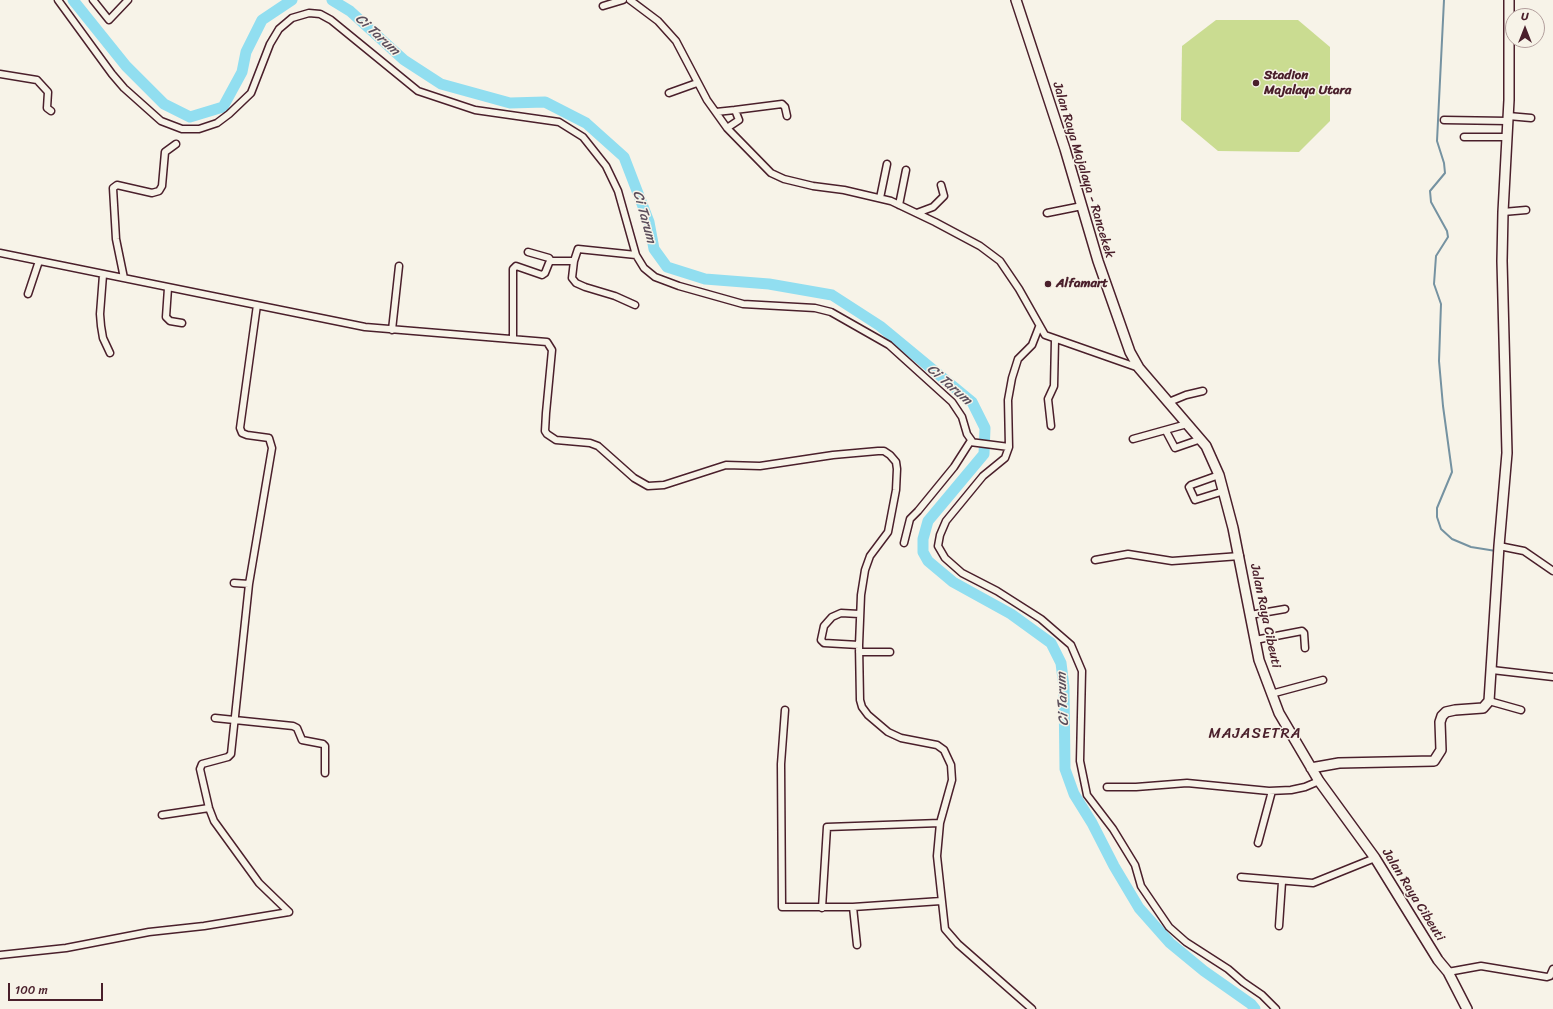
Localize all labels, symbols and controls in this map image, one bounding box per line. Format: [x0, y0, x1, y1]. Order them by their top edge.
text: U [1521, 7, 1529, 26]
north arrow [1505, 8, 1545, 48]
water label: Ci Tarum [351, 11, 403, 59]
place label: Stadion Majalaya Utara [1264, 68, 1351, 99]
marker: Stadion Majalaya Utara [1251, 78, 1261, 88]
street label: Jalan Raya Majalaya - Rancekek [1049, 80, 1117, 260]
water label: Ci Tarum [629, 189, 659, 245]
place label: Alfamart [1056, 276, 1108, 292]
marker: Alfamart [1043, 279, 1053, 289]
water label: Ci Tarum [923, 361, 975, 409]
street label: Jalan Raya Cibeuti [1246, 563, 1284, 669]
water label: Ci Tarum [1053, 672, 1073, 726]
district label: MAJASETRA [1209, 725, 1301, 743]
street label: Jalan Raya Cibeuti [1378, 846, 1448, 944]
scale bar [10, 975, 105, 1001]
text: 100 m [15, 979, 48, 1001]

